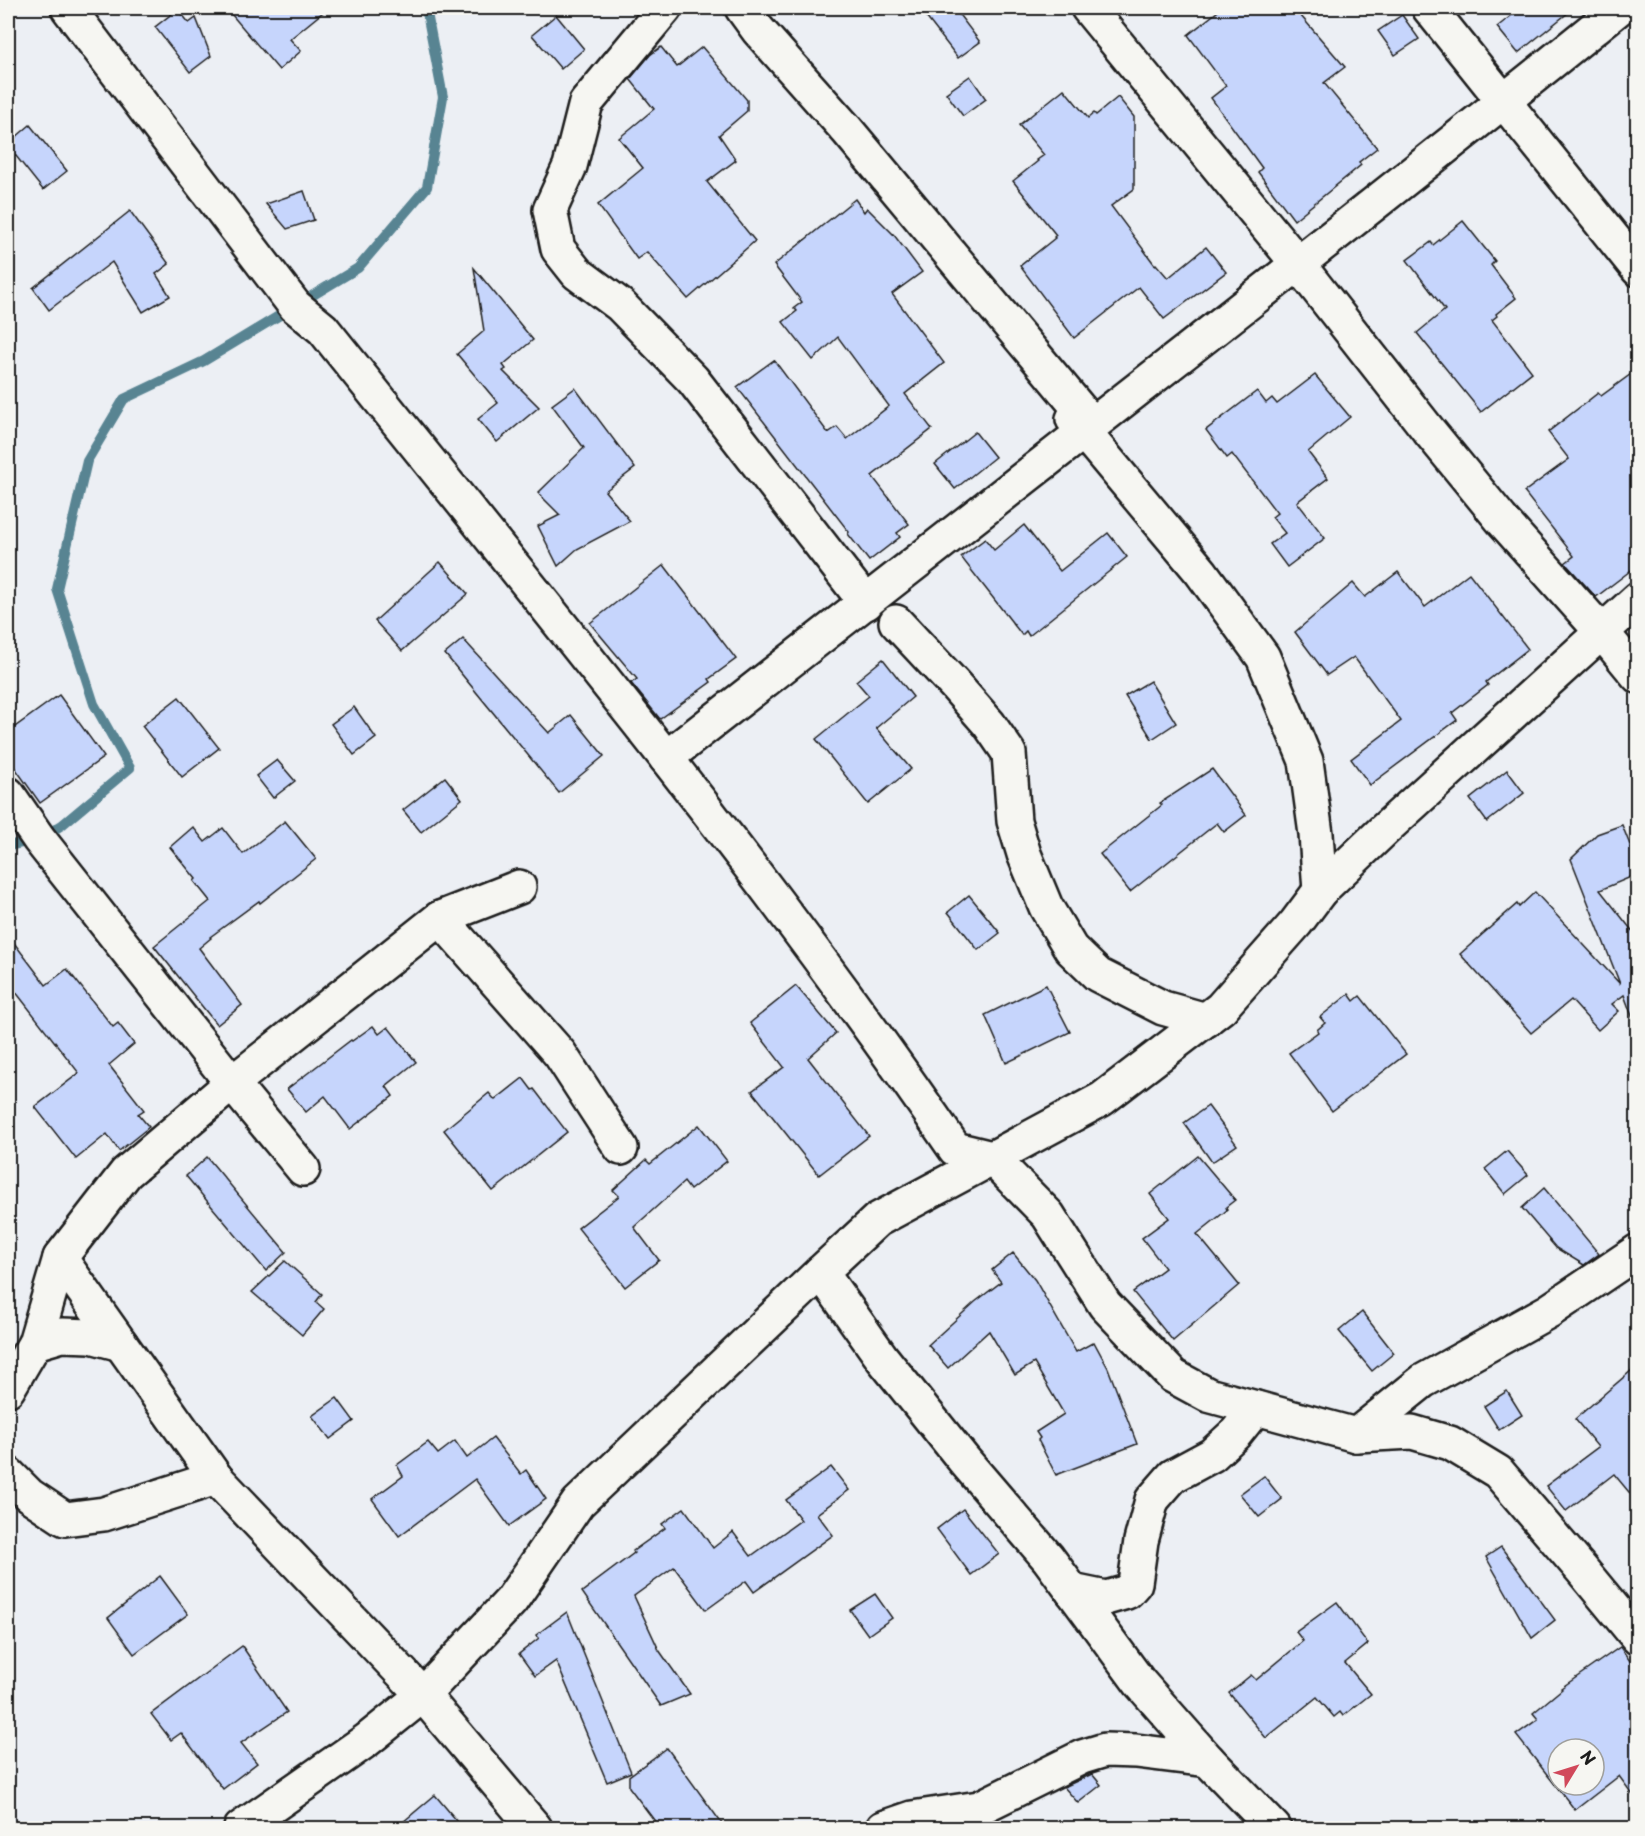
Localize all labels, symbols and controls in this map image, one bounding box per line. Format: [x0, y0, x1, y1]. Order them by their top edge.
north arrow [1546, 1737, 1606, 1797]
text: N [1575, 1745, 1602, 1770]

